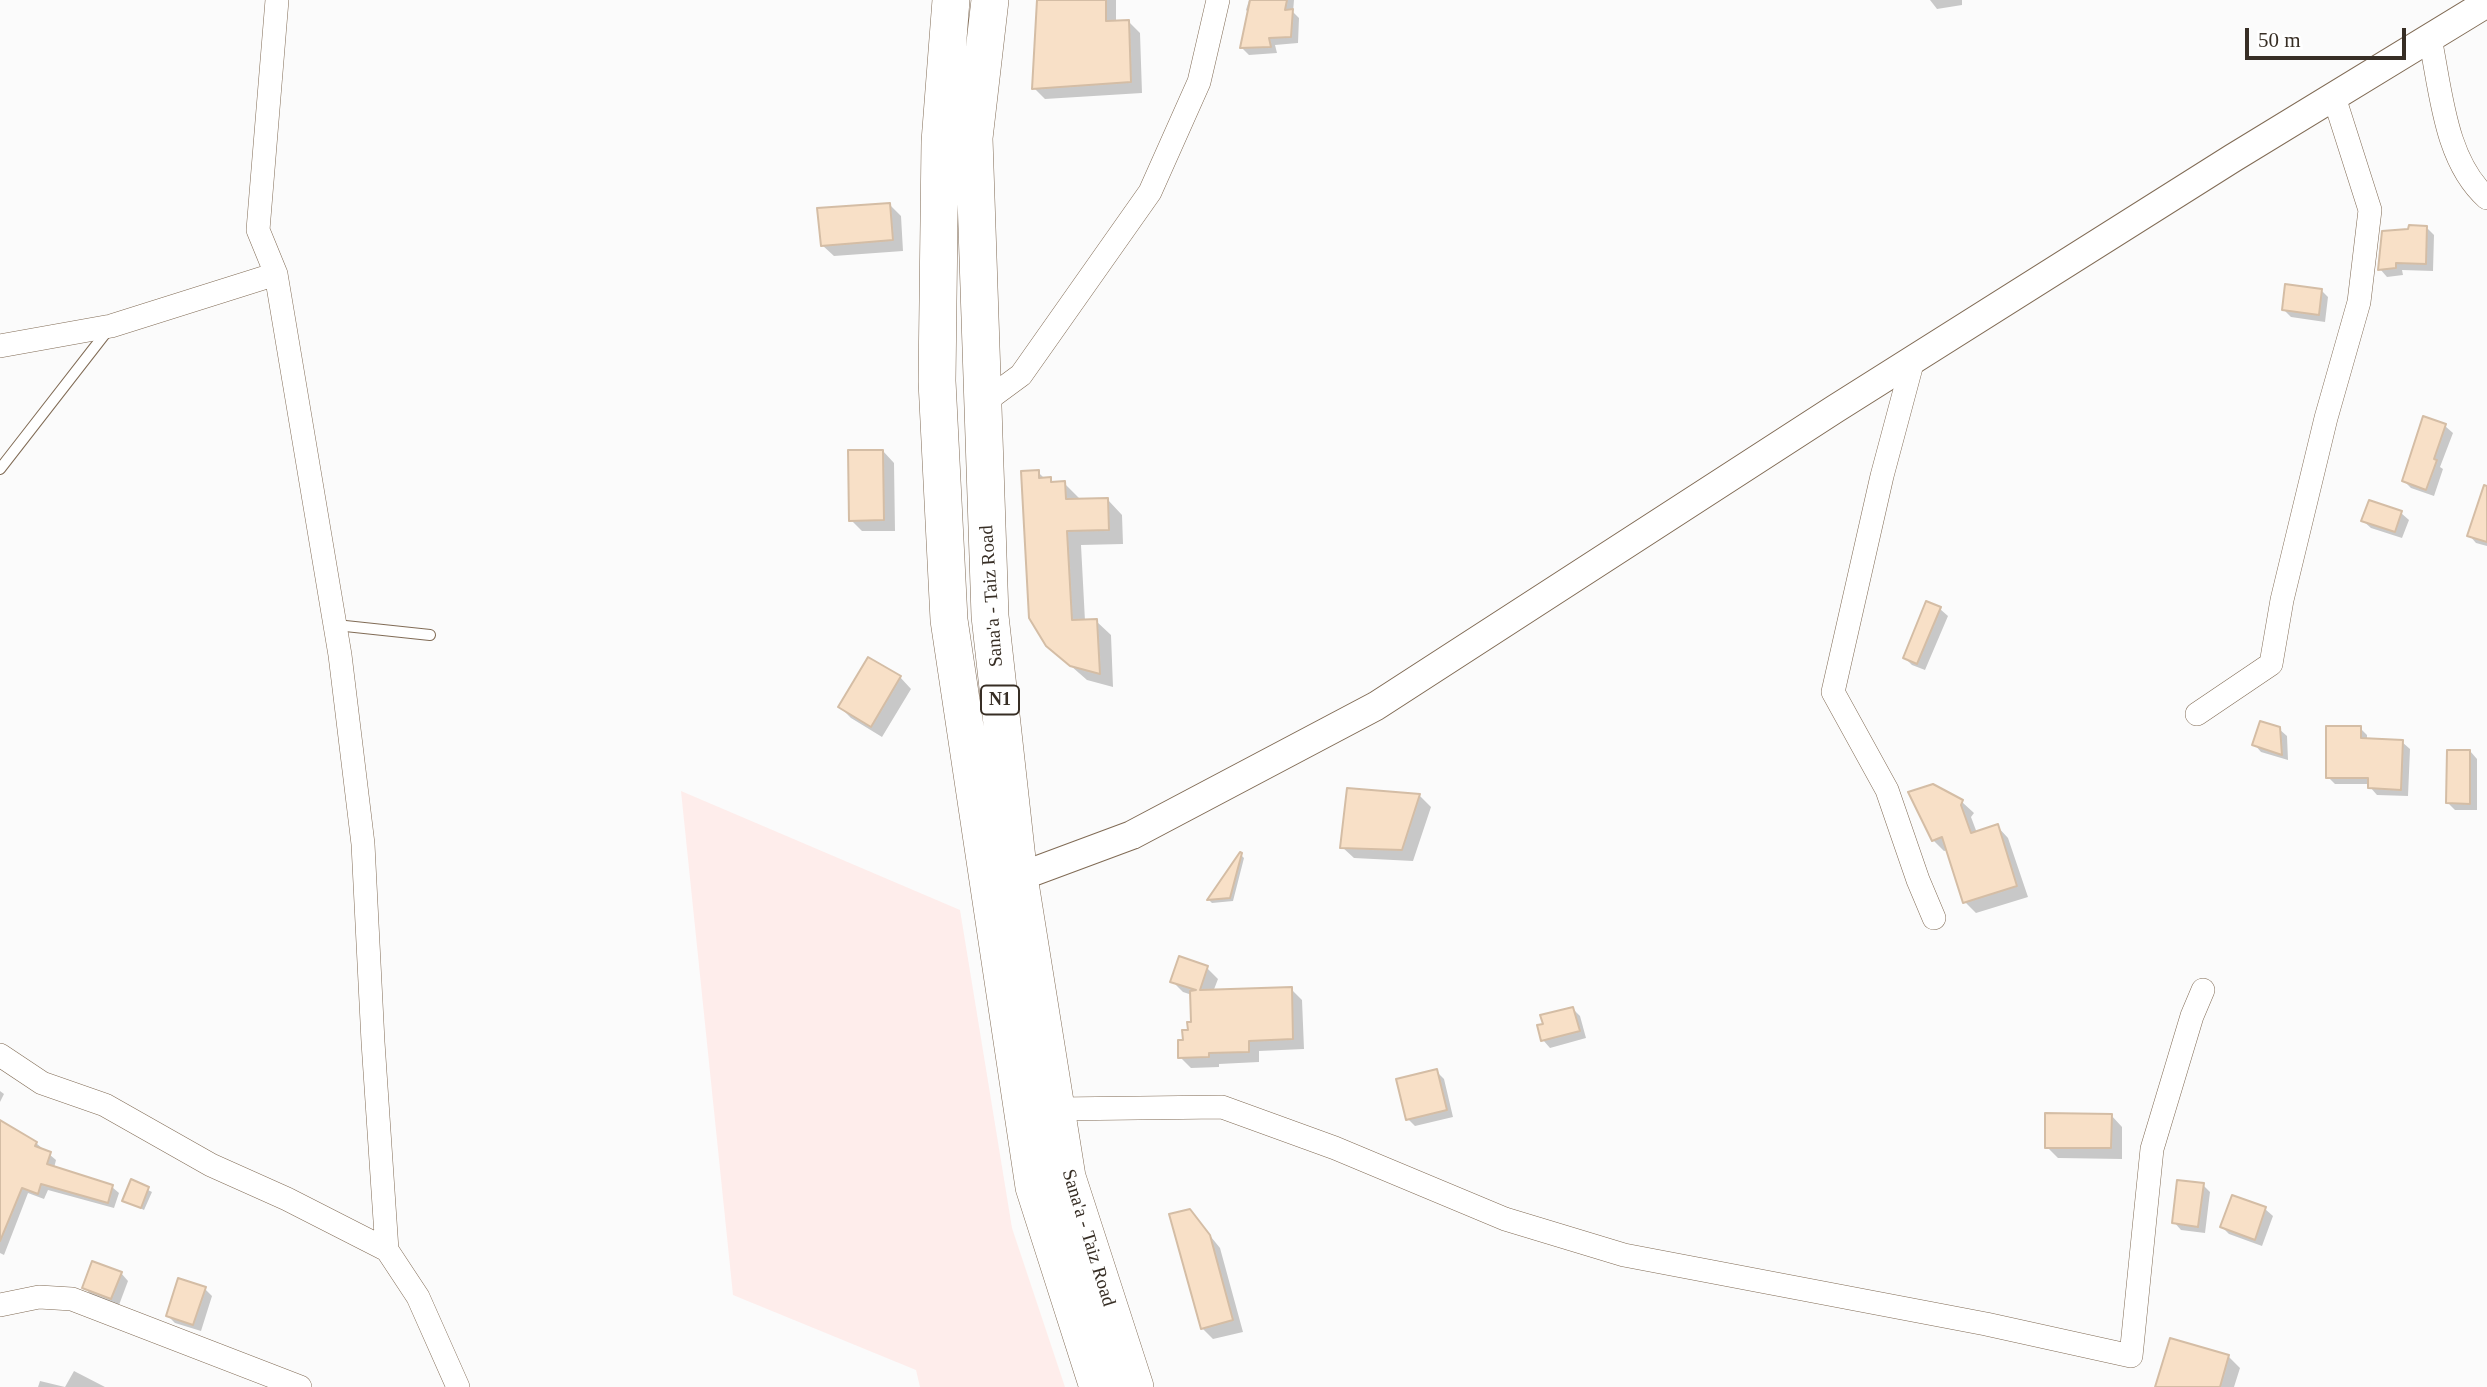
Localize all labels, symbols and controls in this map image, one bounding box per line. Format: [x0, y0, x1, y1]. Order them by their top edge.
scale bar [2249, 14, 2410, 58]
text: 50 m [2258, 28, 2301, 52]
street label: Sana'a - Taiz Road [976, 524, 1008, 668]
road number: N1 [981, 686, 1019, 714]
street label: Sana'a - Taiz Road [1056, 1167, 1120, 1309]

